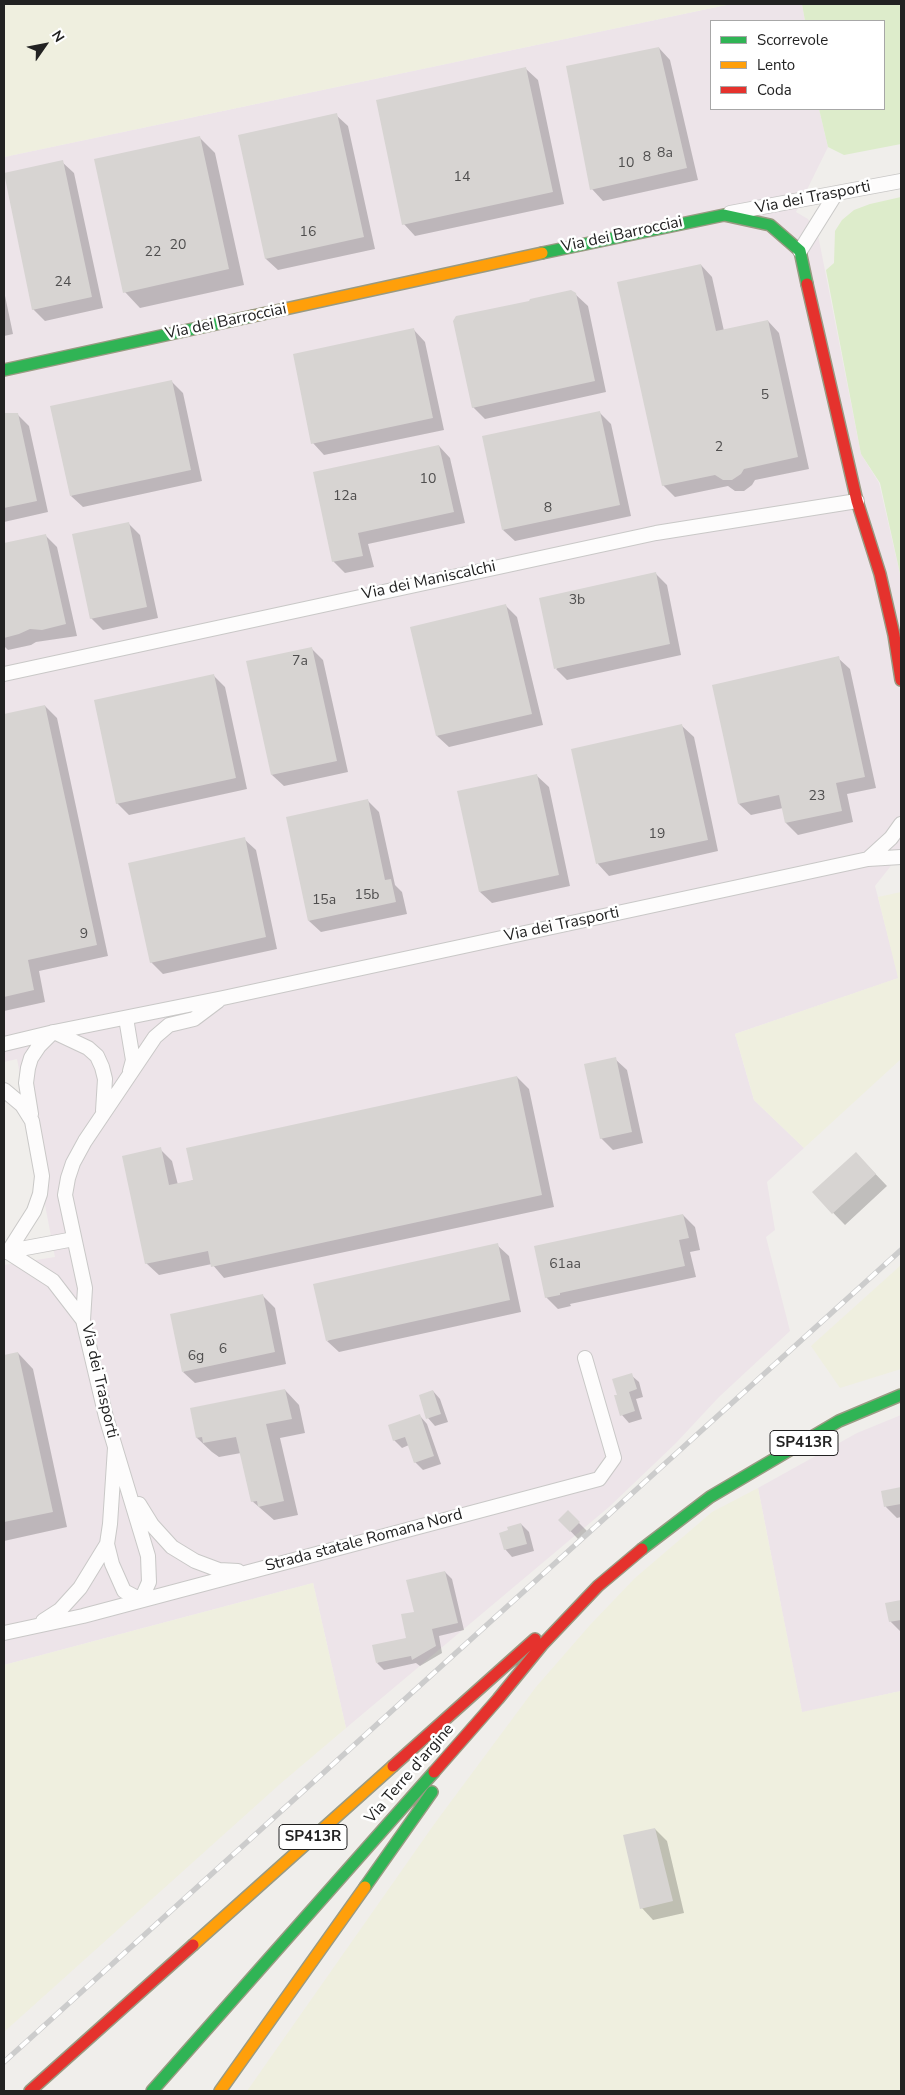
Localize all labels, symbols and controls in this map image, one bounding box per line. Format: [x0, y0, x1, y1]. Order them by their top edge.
north arrow [20, 20, 70, 70]
legend [710, 20, 885, 110]
text: N [47, 27, 69, 46]
text: Scorrevole [757, 30, 828, 50]
text: Lento [757, 55, 795, 75]
text: Coda [757, 80, 792, 100]
house number: 8a [657, 146, 673, 162]
house number: 8 [643, 150, 651, 166]
house number: 10 [618, 156, 634, 172]
house number: 14 [454, 170, 470, 186]
street label: Via dei Trasporti [754, 177, 872, 219]
street label: Via dei Barrocciai [560, 213, 684, 257]
house number: 16 [300, 225, 316, 241]
house number: 20 [170, 238, 186, 254]
house number: 22 [145, 245, 161, 261]
house number: 24 [55, 275, 71, 291]
street label: Via dei Barrocciai [164, 300, 288, 344]
house number: 5 [761, 388, 769, 404]
house number: 2 [715, 440, 723, 456]
house number: 10 [420, 472, 436, 488]
house number: 12a [333, 489, 357, 505]
house number: 8 [544, 501, 552, 517]
street label: Via dei Maniscalchi [360, 557, 498, 605]
house number: 3b [569, 593, 585, 609]
house number: 7a [292, 654, 308, 670]
house number: 23 [809, 789, 825, 805]
house number: 19 [649, 827, 665, 843]
house number: 15b [355, 888, 379, 904]
house number: 15a [312, 893, 336, 909]
street label: Via dei Trasporti [503, 903, 621, 947]
house number: 9 [80, 927, 88, 943]
house number: 61aa [549, 1257, 581, 1273]
street label: Via dei Trasporti [76, 1322, 122, 1440]
house number: 6 [219, 1342, 227, 1358]
house number: 6g [188, 1349, 204, 1365]
road number: SP413R [770, 1430, 838, 1456]
street label: Strada statale Romana Nord [263, 1505, 465, 1577]
street label: Via Terre d'argine [361, 1720, 459, 1828]
road number: SP413R [279, 1824, 347, 1850]

